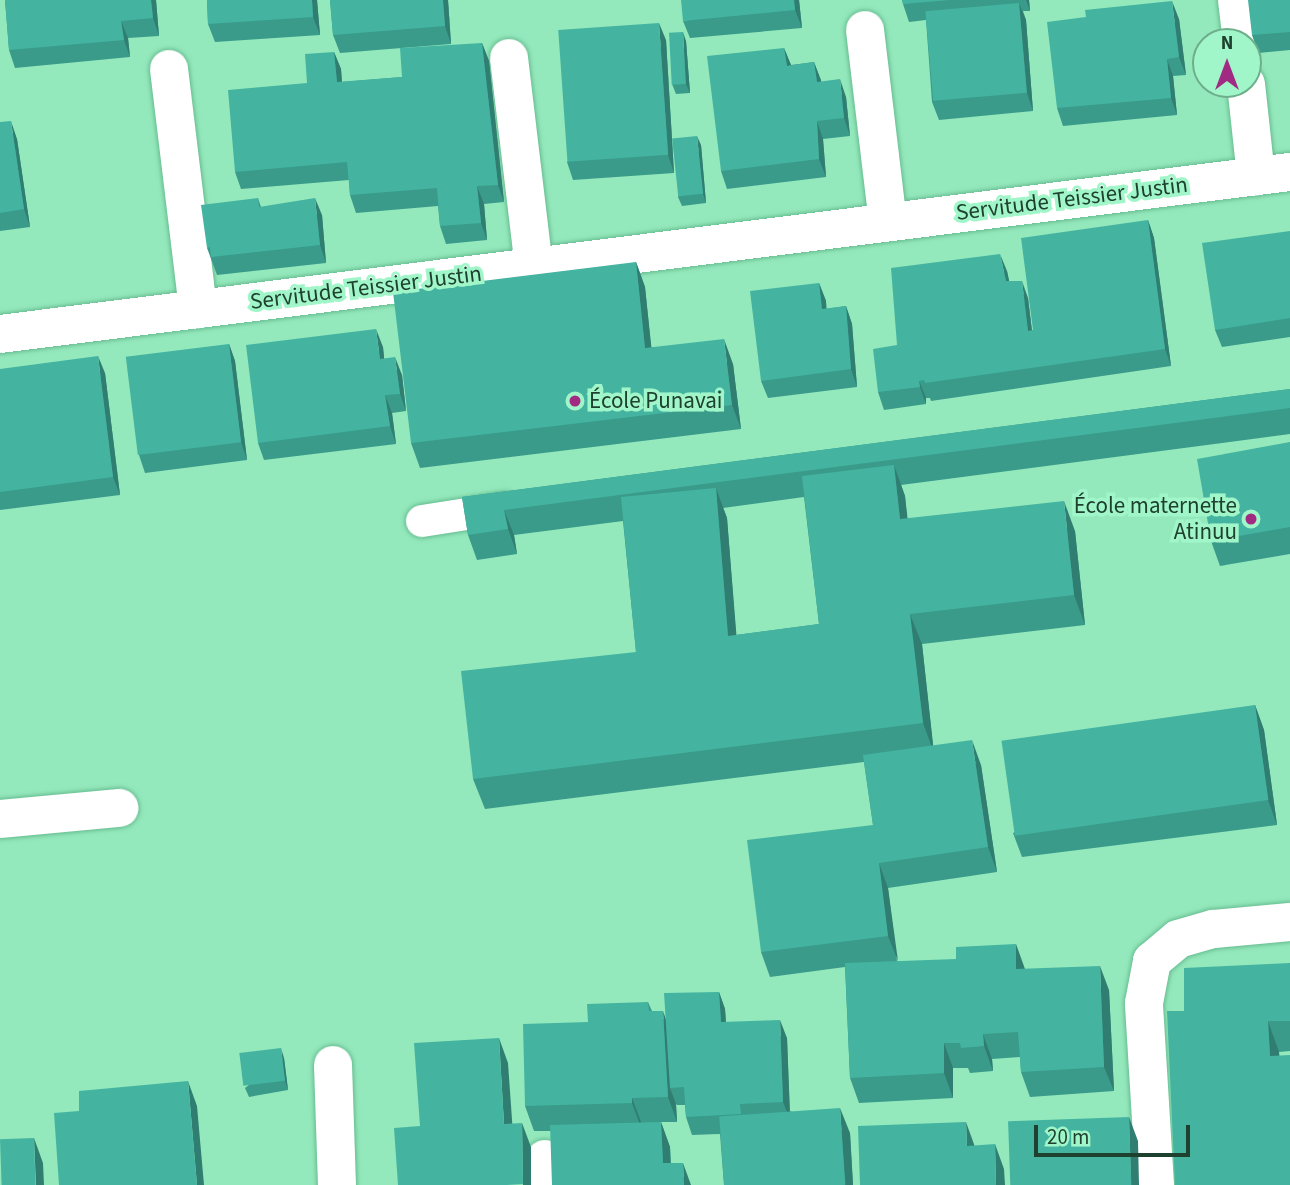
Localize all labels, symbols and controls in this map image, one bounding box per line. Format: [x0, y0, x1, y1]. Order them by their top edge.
north arrow [1192, 28, 1262, 98]
text: N [1221, 30, 1233, 57]
street label: Servitude Teissier Justin [955, 171, 1189, 227]
street label: Servitude Teissier Justin [249, 260, 483, 316]
place label: École Punavai [589, 387, 722, 415]
marker: École Punavai [567, 393, 583, 409]
place label: École maternette Atinuu [1074, 492, 1237, 546]
marker: École maternette Atinuu [1243, 511, 1259, 527]
scale bar [1038, 1112, 1194, 1156]
text: 20 m [1047, 1122, 1089, 1152]

